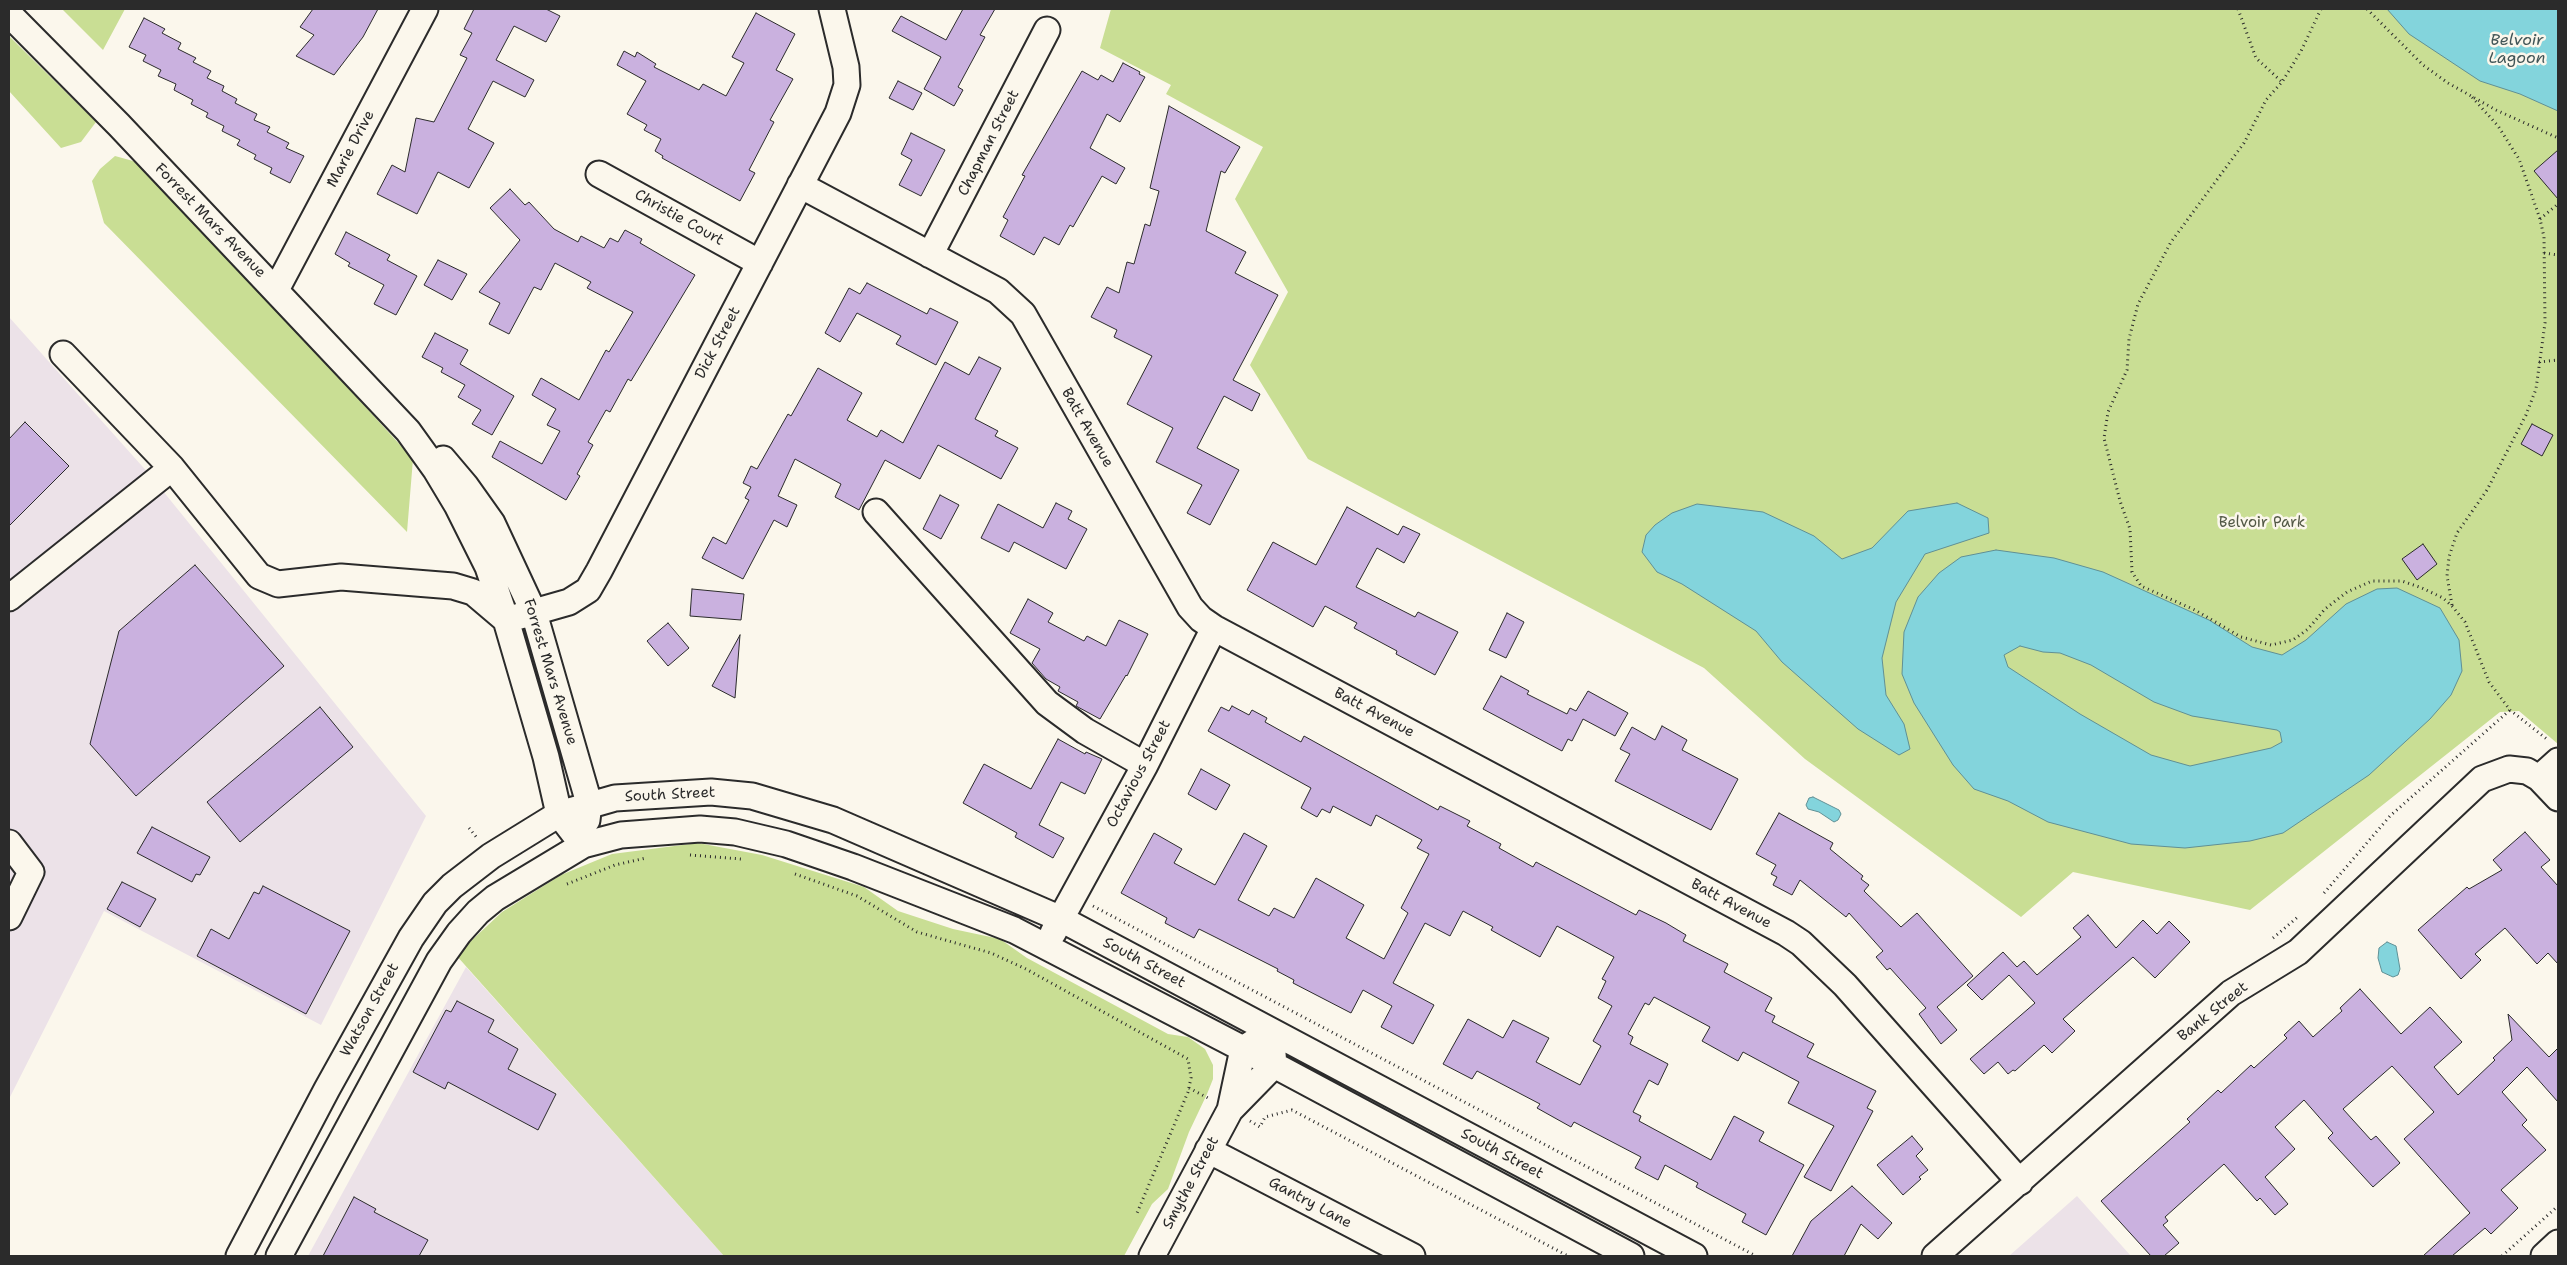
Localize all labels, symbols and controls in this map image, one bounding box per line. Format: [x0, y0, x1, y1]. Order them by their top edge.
water label: Belvoir Lagoon [2488, 31, 2546, 69]
street label: Chapman Street [955, 87, 1023, 199]
street label: Marie Drive [323, 107, 379, 191]
street label: Forrest Mars Avenue [151, 160, 269, 282]
street label: Christie Court [631, 186, 727, 250]
street label: Dick Street [691, 304, 745, 382]
street label: Batt Avenue [1057, 385, 1117, 471]
park label: Belvoir Park [2219, 514, 2305, 532]
street label: Forrest Mars Avenue [519, 597, 581, 747]
street label: Batt Avenue [1331, 684, 1417, 742]
street label: Octavious Street [1103, 717, 1175, 831]
street label: South Street [624, 784, 716, 806]
street label: Batt Avenue [1688, 875, 1774, 933]
street label: South Street [1100, 934, 1188, 992]
street label: Watson Street [337, 960, 403, 1060]
street label: Bank Street [2174, 978, 2252, 1046]
street label: South Street [1458, 1125, 1546, 1183]
street label: Smythe Street [1159, 1134, 1223, 1232]
street label: Gantry Lane [1265, 1174, 1355, 1232]

